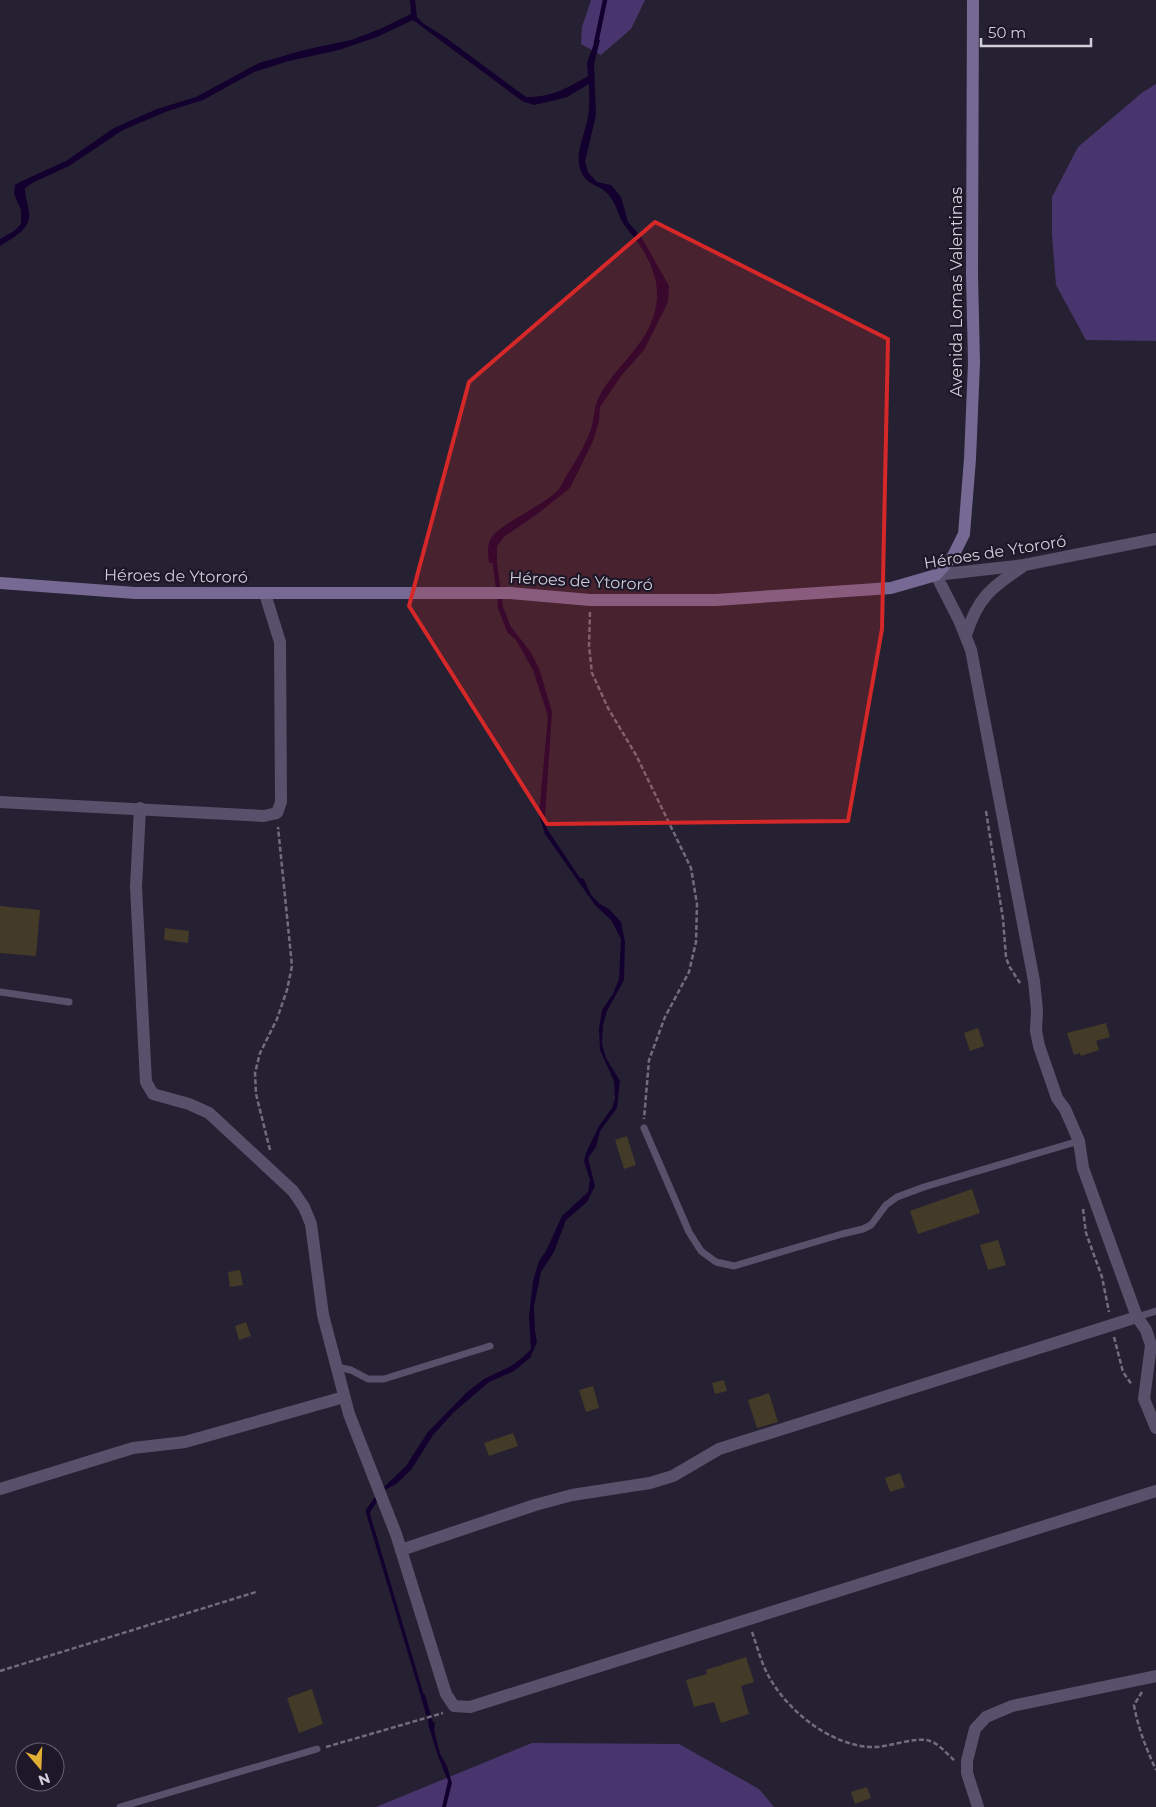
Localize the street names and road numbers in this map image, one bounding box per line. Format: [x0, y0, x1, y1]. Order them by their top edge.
street label: Avenida Lomas Valentinas [947, 187, 966, 397]
street label: Héroes de Ytororó [922, 531, 1068, 573]
street label: Héroes de Ytororó [104, 565, 248, 587]
street label: Héroes de Ytororó [509, 568, 653, 594]

